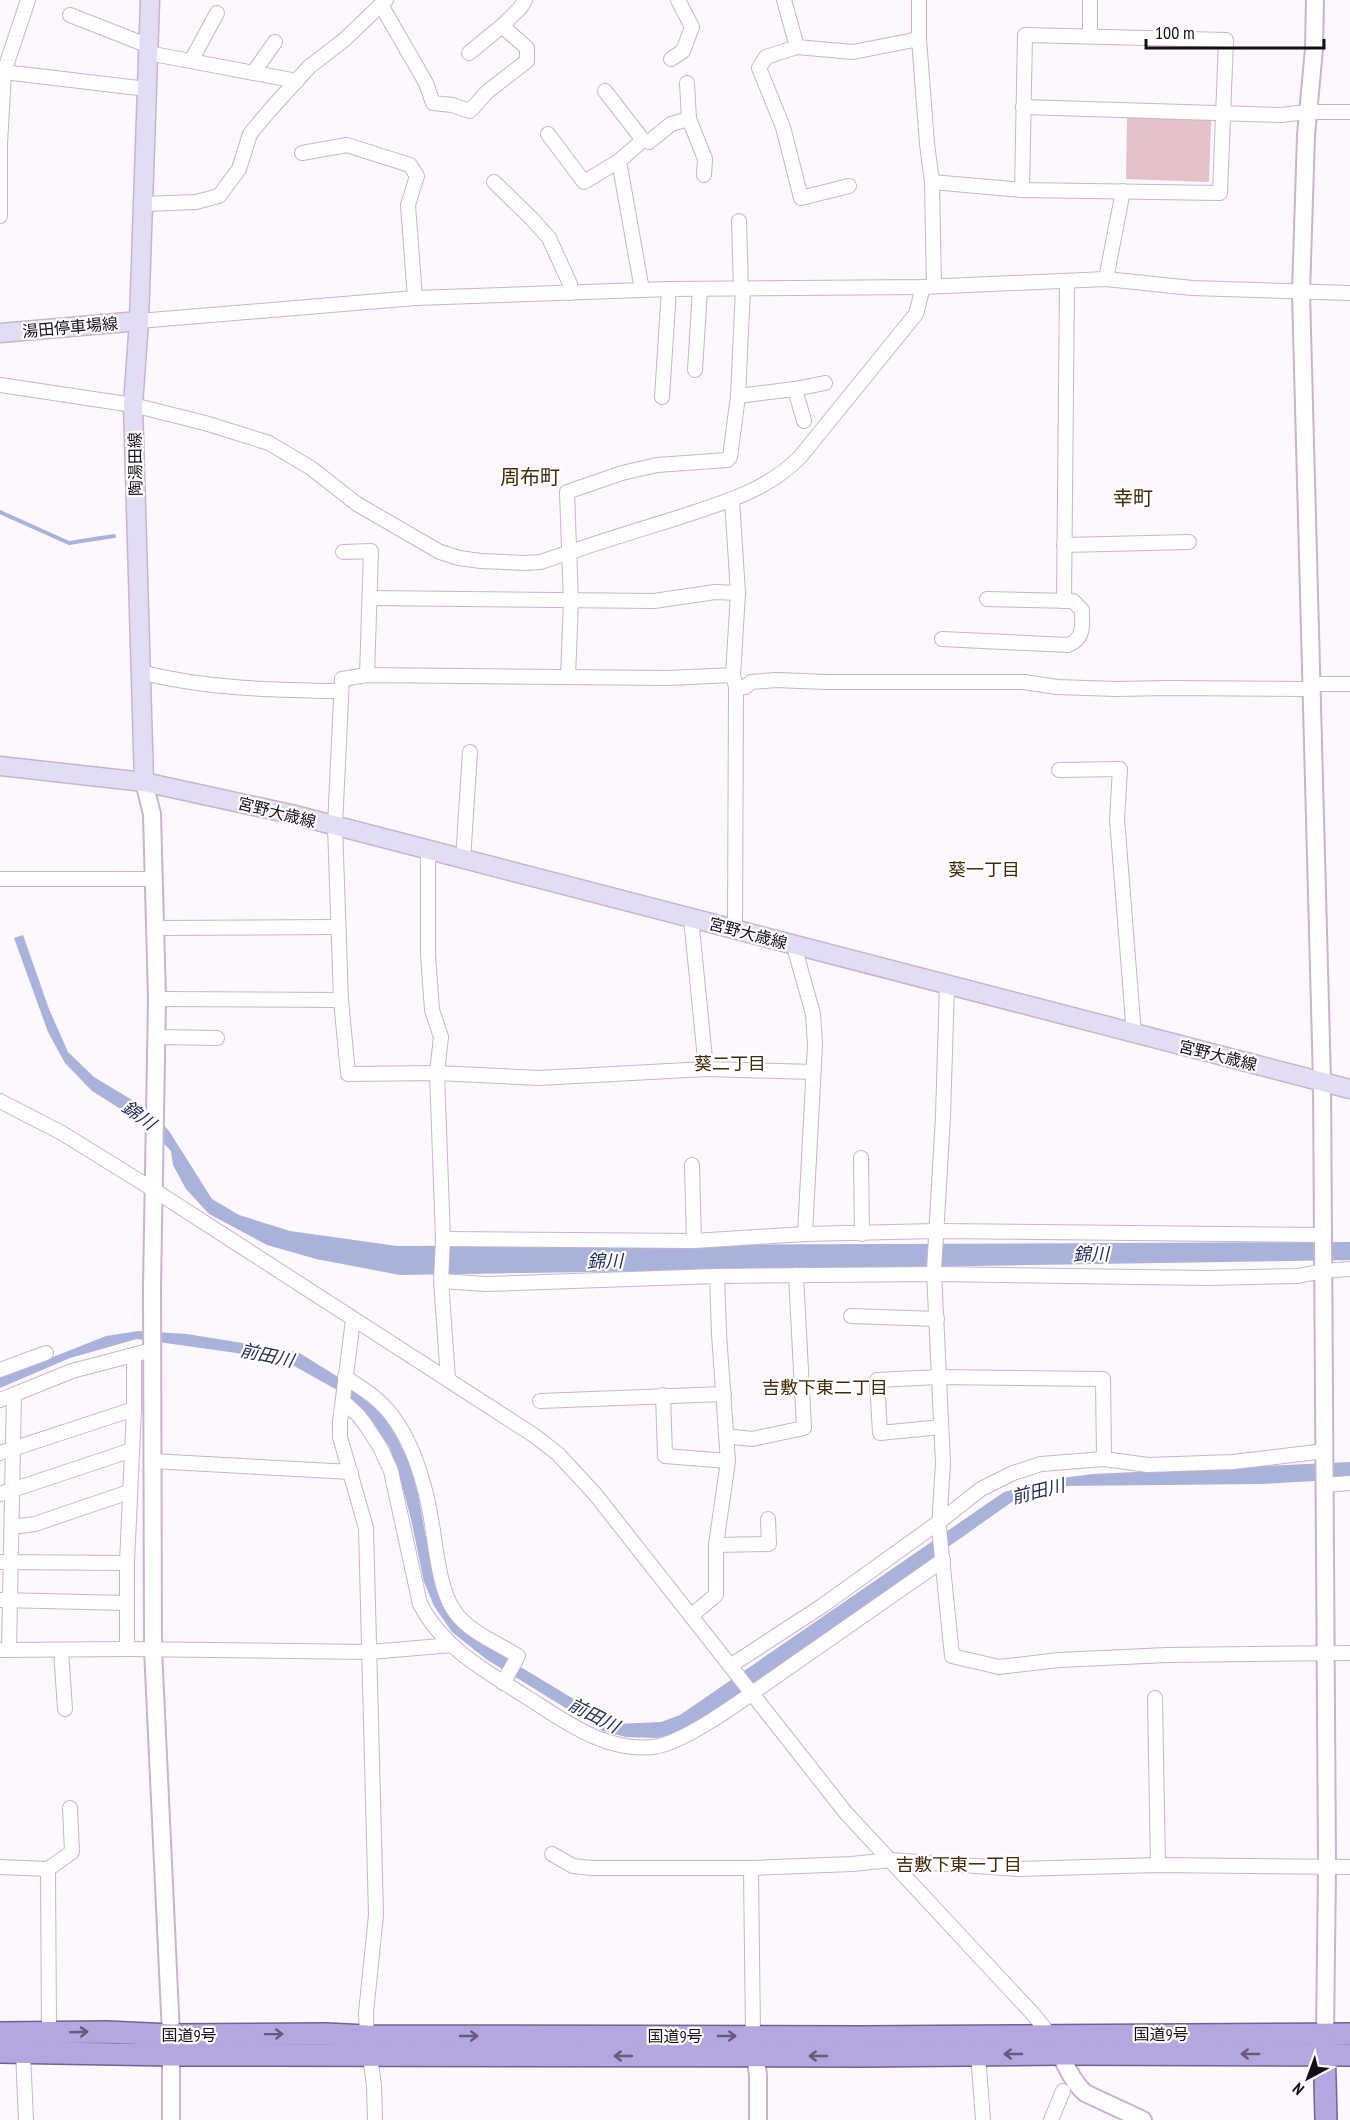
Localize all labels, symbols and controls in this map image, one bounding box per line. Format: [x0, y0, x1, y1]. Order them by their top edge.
scale bar [1146, 12, 1324, 50]
text: 100 m [1155, 21, 1195, 44]
street label: 湯田停車場線 [21, 313, 119, 341]
street label: 陶湯田線 [124, 432, 146, 496]
district label: 周布町 [500, 464, 560, 490]
district label: 幸町 [1113, 485, 1153, 511]
street label: 宮野大歳線 [236, 793, 318, 831]
district label: 葵一丁目 [948, 858, 1020, 881]
street label: 宮野大歳線 [707, 913, 789, 953]
street label: 宮野大歳線 [1177, 1036, 1259, 1074]
district label: 葵二丁目 [694, 1052, 766, 1075]
water label: 錦川 [118, 1095, 162, 1136]
water label: 錦川 [1073, 1242, 1111, 1266]
water label: 錦川 [587, 1249, 625, 1273]
water label: 前田川 [238, 1338, 298, 1372]
district label: 吉敷下東二丁目 [762, 1376, 888, 1399]
water label: 前田川 [1009, 1473, 1069, 1509]
water label: 前田川 [565, 1692, 625, 1738]
district label: 吉敷下東一丁目 [896, 1853, 1022, 1876]
street label: 国道9号 [1133, 2024, 1189, 2044]
street label: 国道9号 [161, 2025, 217, 2045]
street label: 国道9号 [647, 2026, 703, 2046]
one-way arrow [69, 2027, 89, 2038]
one-way arrow [264, 2028, 284, 2040]
one-way arrow [459, 2030, 479, 2042]
one-way arrow [717, 2030, 737, 2042]
one-way arrow [1003, 2048, 1023, 2060]
one-way arrow [1240, 2048, 1260, 2060]
north arrow [1278, 2048, 1338, 2108]
one-way arrow [613, 2050, 633, 2062]
one-way arrow [808, 2050, 828, 2062]
text: N [1288, 2079, 1308, 2100]

